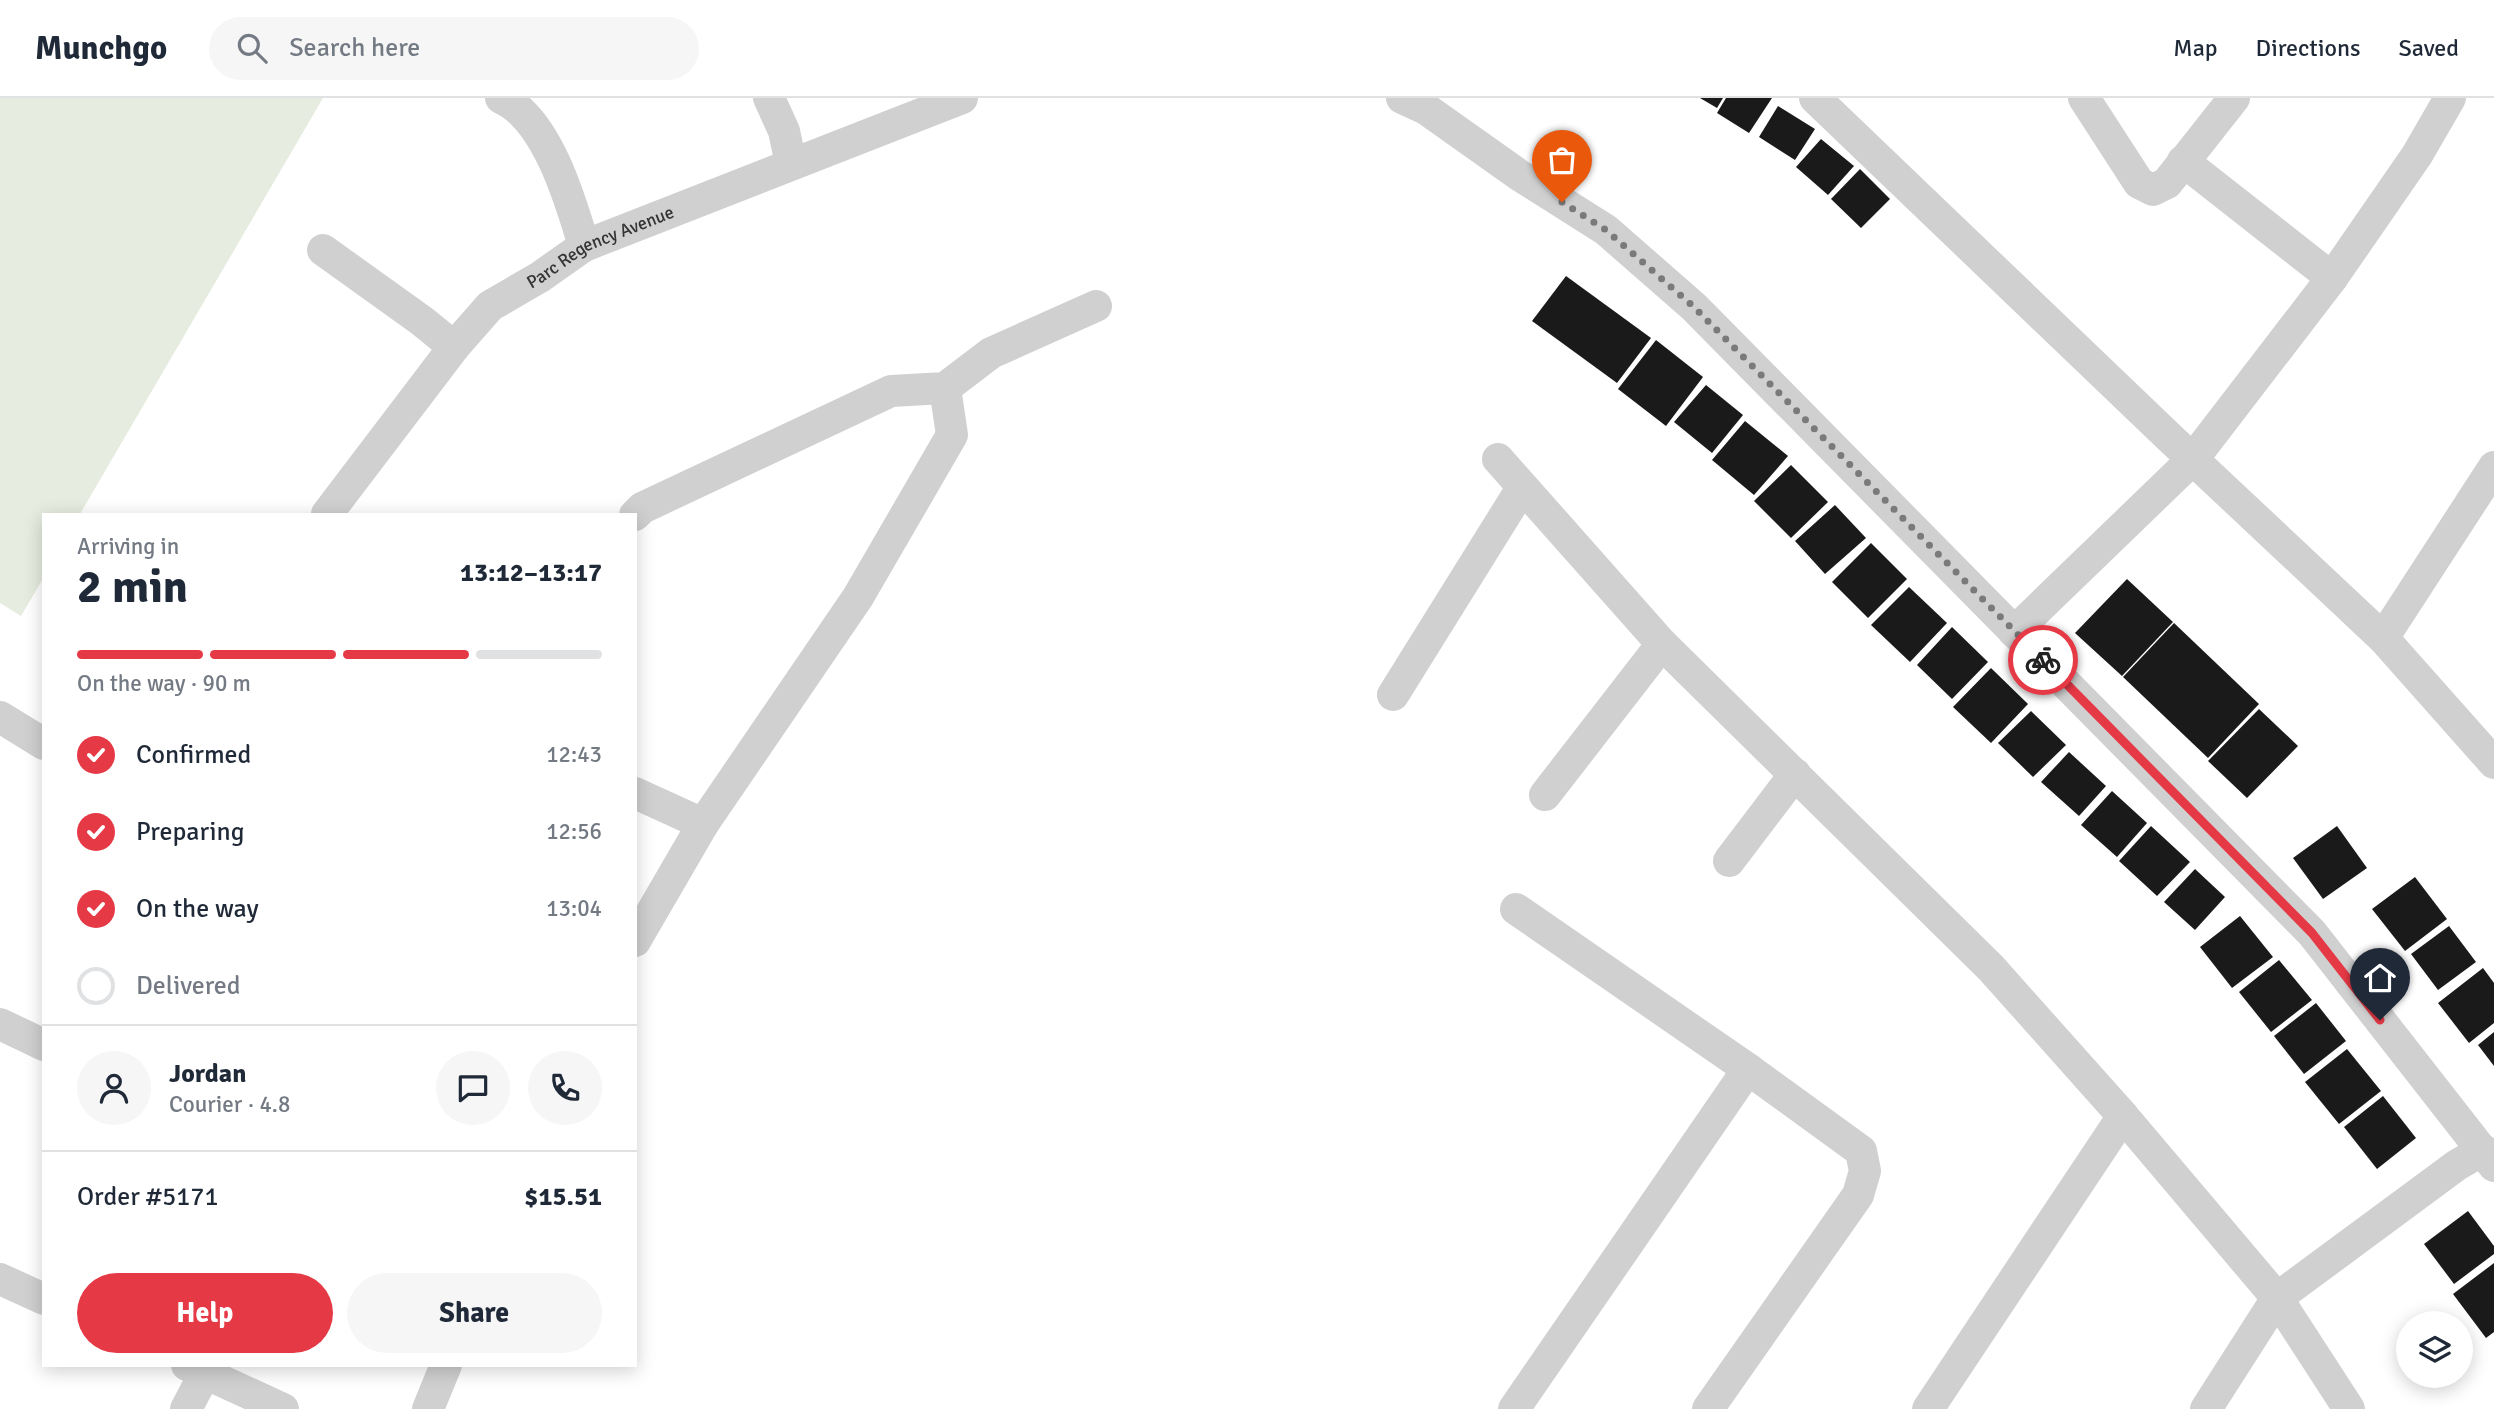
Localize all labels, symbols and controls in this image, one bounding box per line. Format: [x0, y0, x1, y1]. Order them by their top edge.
search box [209, 17, 699, 80]
text: Munchgo [35, 28, 167, 69]
icon: search [233, 29, 271, 67]
text: Search here [289, 32, 420, 64]
text: Map [2173, 33, 2218, 63]
text: Directions [2256, 33, 2361, 63]
text: Saved [2399, 33, 2459, 63]
pin [1532, 130, 1592, 202]
icon: bag [1543, 141, 1581, 179]
street label: Parc Regency Avenue [523, 201, 677, 293]
text: Arriving in [77, 532, 179, 561]
text: 13:12–13:17 [460, 557, 602, 589]
text: 2 min [77, 559, 188, 615]
courier [2008, 625, 2078, 695]
icon: bike [2024, 641, 2062, 679]
text: On the way · 90 m [77, 669, 251, 698]
icon: check [77, 736, 115, 774]
text: Confirmed [136, 739, 251, 771]
text: 12:43 [546, 740, 602, 769]
icon: check [77, 813, 115, 851]
text: Preparing [136, 816, 244, 848]
text: 12:56 [546, 817, 602, 846]
icon: check [77, 890, 115, 928]
text: On the way [136, 893, 259, 925]
text: 13:04 [546, 894, 602, 923]
pin [2350, 948, 2410, 1020]
icon: home [2361, 959, 2399, 997]
text: Delivered [136, 970, 241, 1002]
button: person [77, 1051, 151, 1125]
button: chat [436, 1051, 510, 1125]
button: phone [528, 1051, 602, 1125]
text: Jordan [169, 1058, 246, 1090]
text: Courier · 4.8 [169, 1090, 290, 1119]
text: Order #5171 [77, 1181, 218, 1213]
text: $15.51 [524, 1181, 602, 1213]
button: Help [77, 1273, 333, 1353]
button: Share [347, 1273, 602, 1353]
map controls [2396, 1311, 2473, 1388]
button: layers [2396, 1311, 2473, 1388]

